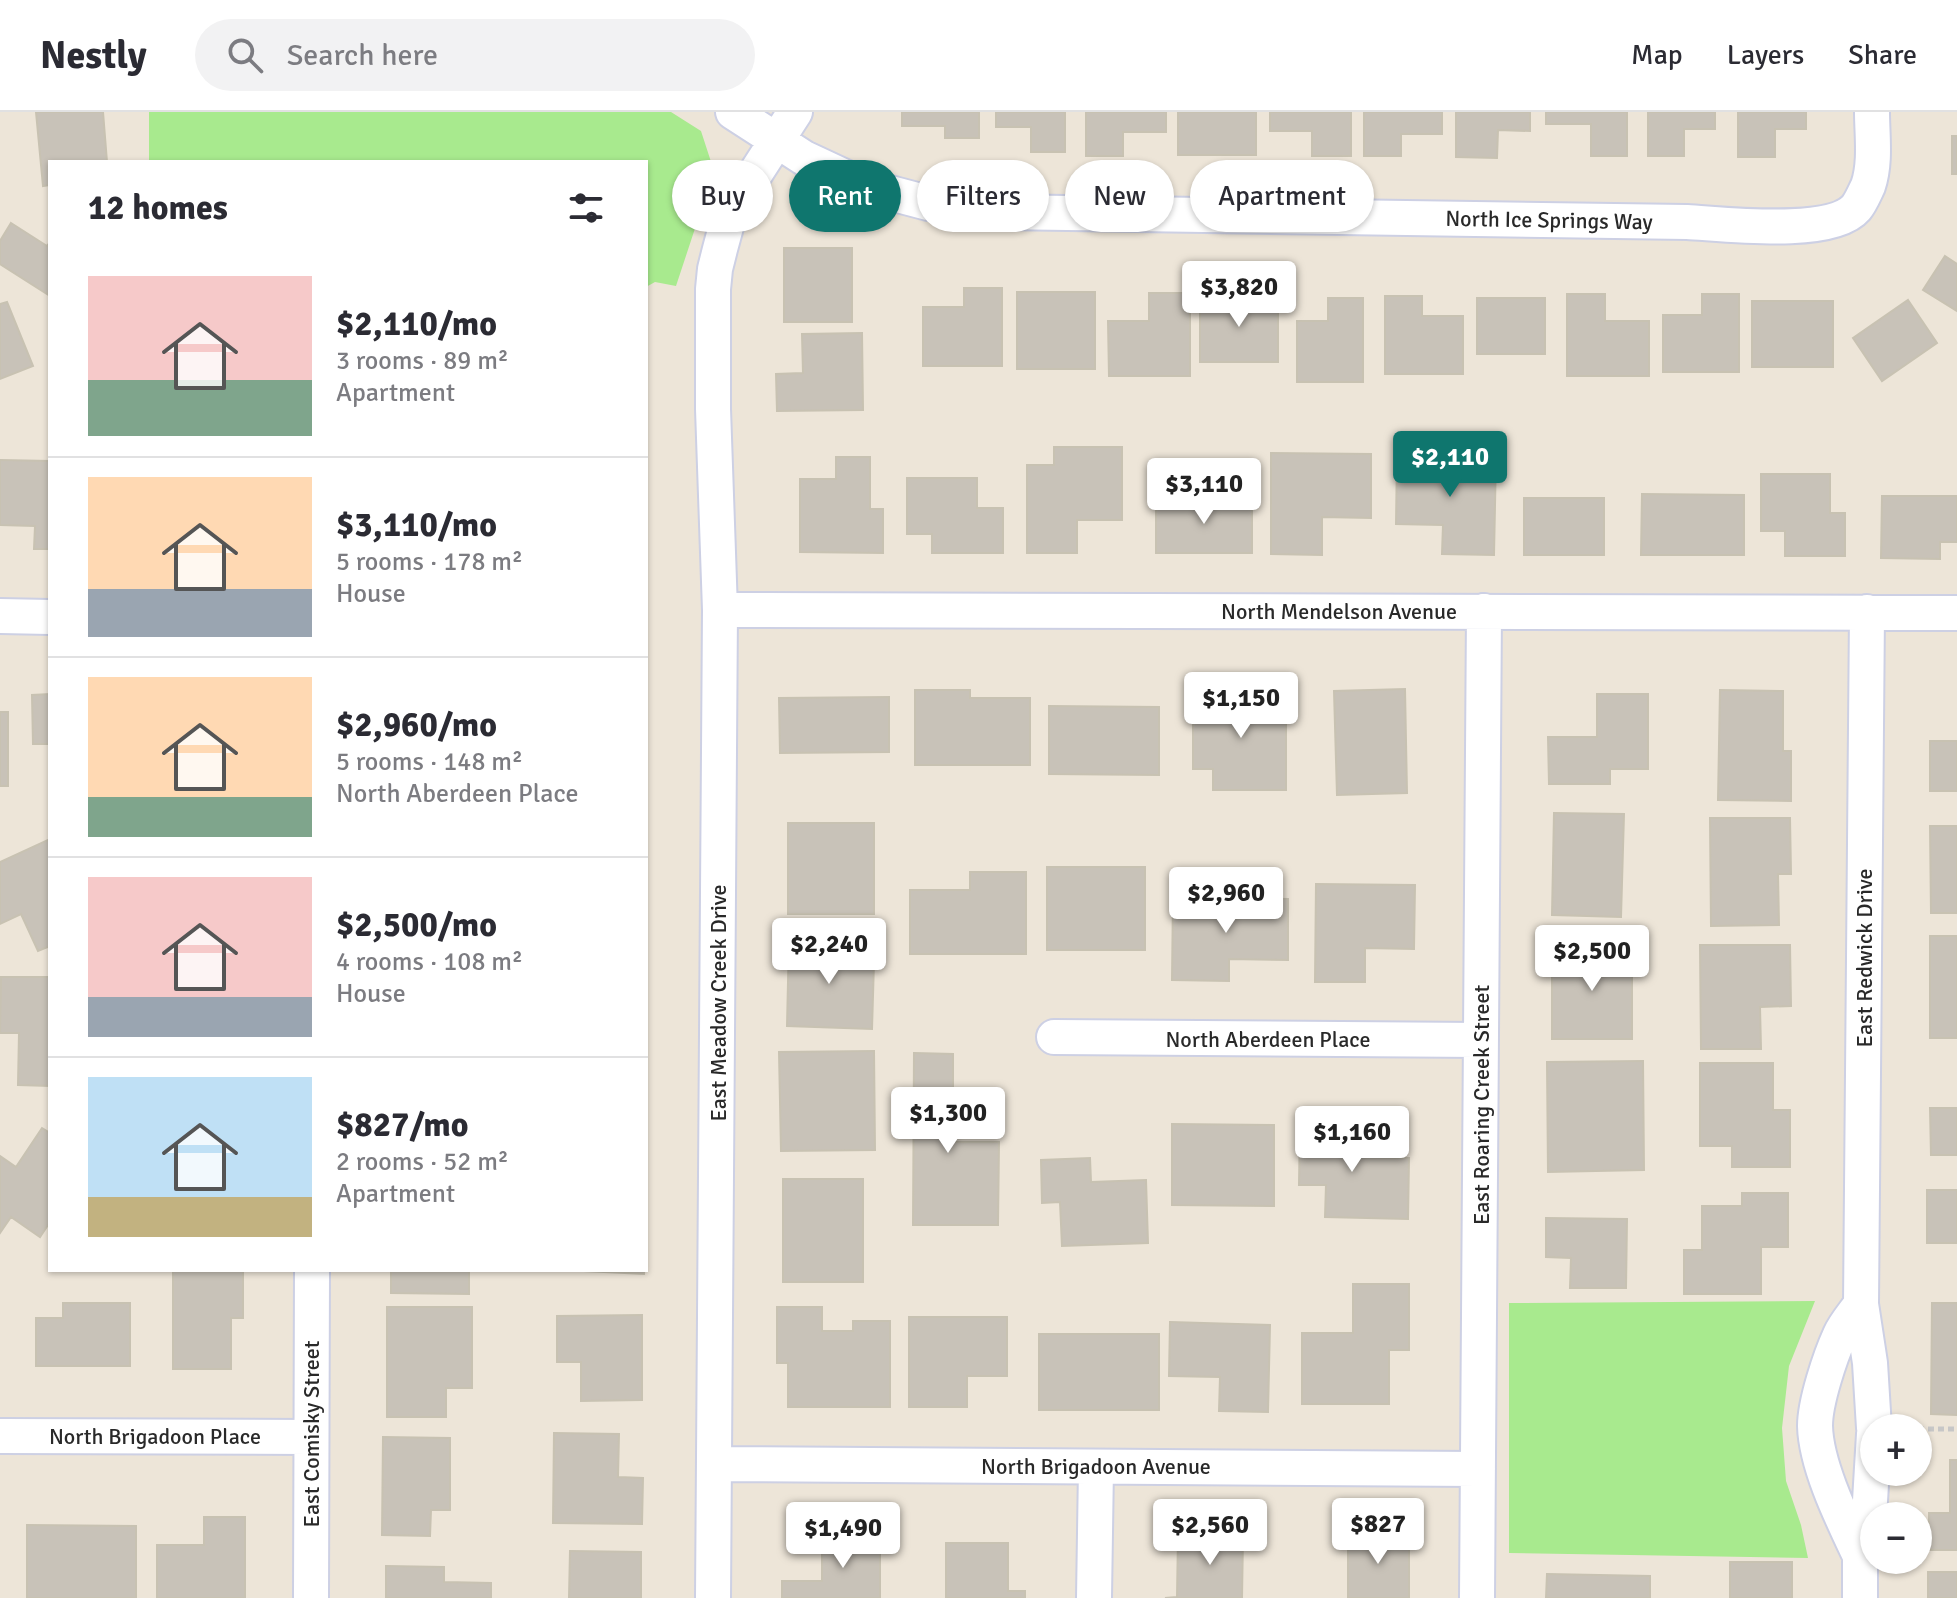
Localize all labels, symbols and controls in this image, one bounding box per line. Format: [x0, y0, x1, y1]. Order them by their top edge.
search box [195, 19, 755, 91]
text: Nestly [40, 32, 147, 79]
icon: search [223, 33, 267, 77]
text: Search here [287, 37, 438, 74]
text: Map [1631, 38, 1683, 72]
text: Layers [1727, 38, 1804, 72]
text: Share [1848, 38, 1917, 72]
chip: Buy [672, 160, 773, 232]
chip: Rent [789, 160, 901, 232]
chip: Filters [917, 160, 1049, 232]
chip: New [1065, 160, 1174, 232]
chip: Apartment [1190, 160, 1374, 232]
icon: filters [564, 186, 608, 230]
text: 12 homes [88, 187, 228, 229]
street label: North Ice Springs Way [1445, 205, 1654, 235]
pin: $3,820 [1174, 261, 1304, 329]
text: $3,820 [1200, 271, 1278, 303]
text: $2,110/mo [336, 303, 497, 345]
icon: home [152, 308, 248, 404]
text: 3 rooms · 89 m² [336, 345, 509, 377]
text: Apartment [336, 377, 455, 409]
pin: $2,110 [1385, 431, 1515, 499]
text: $2,110 [1411, 441, 1489, 473]
pin: $3,110 [1139, 458, 1269, 526]
text: $3,110 [1165, 468, 1243, 500]
text: $3,110/mo [336, 504, 497, 546]
icon: home [152, 509, 248, 605]
text: 5 rooms · 178 m² [336, 546, 523, 578]
text: House [336, 578, 406, 610]
street label: North Mendelson Avenue [1221, 598, 1457, 625]
pin: $1,150 [1176, 672, 1306, 740]
text: $1,150 [1202, 682, 1280, 714]
text: $2,960/mo [336, 704, 497, 746]
icon: home [152, 709, 248, 805]
text: 5 rooms · 148 m² [336, 746, 523, 778]
text: North Aberdeen Place [336, 778, 579, 810]
pin: $2,960 [1161, 867, 1291, 935]
street label: East Redwick Drive [1851, 869, 1878, 1047]
text: $2,960 [1187, 877, 1265, 909]
street label: East Meadow Creek Drive [705, 884, 732, 1122]
text: $2,500/mo [336, 904, 497, 946]
icon: home [152, 909, 248, 1005]
pin: $2,240 [764, 918, 894, 986]
pin: $2,500 [1527, 925, 1657, 993]
text: $2,240 [790, 928, 868, 960]
text: $2,500 [1553, 935, 1631, 967]
text: 4 rooms · 108 m² [336, 946, 523, 978]
text: House [336, 978, 406, 1010]
street label: East Roaring Creek Street [1468, 985, 1495, 1225]
street label: North Aberdeen Place [1165, 1026, 1371, 1053]
pin: $1,300 [883, 1087, 1013, 1155]
text: $1,300 [909, 1097, 987, 1129]
text: $827/mo [336, 1104, 469, 1146]
pin: $1,160 [1287, 1106, 1417, 1174]
icon: home [152, 1109, 248, 1205]
text: $1,160 [1313, 1116, 1391, 1148]
text: 2 rooms · 52 m² [336, 1146, 509, 1178]
text: Apartment [336, 1178, 455, 1210]
street label: East Comisky Street [298, 1340, 325, 1527]
map controls [1860, 1414, 1932, 1574]
button: + [1860, 1414, 1932, 1486]
street label: North Brigadoon Place [49, 1423, 261, 1450]
street label: North Brigadoon Avenue [981, 1453, 1211, 1480]
pin: $827 [1331, 1498, 1425, 1566]
pin: $2,560 [1145, 1499, 1275, 1567]
pin: $1,490 [778, 1502, 908, 1570]
button: − [1860, 1502, 1932, 1574]
text: $827 [1350, 1508, 1406, 1540]
text: $2,560 [1171, 1509, 1249, 1541]
text: $1,490 [804, 1512, 882, 1544]

